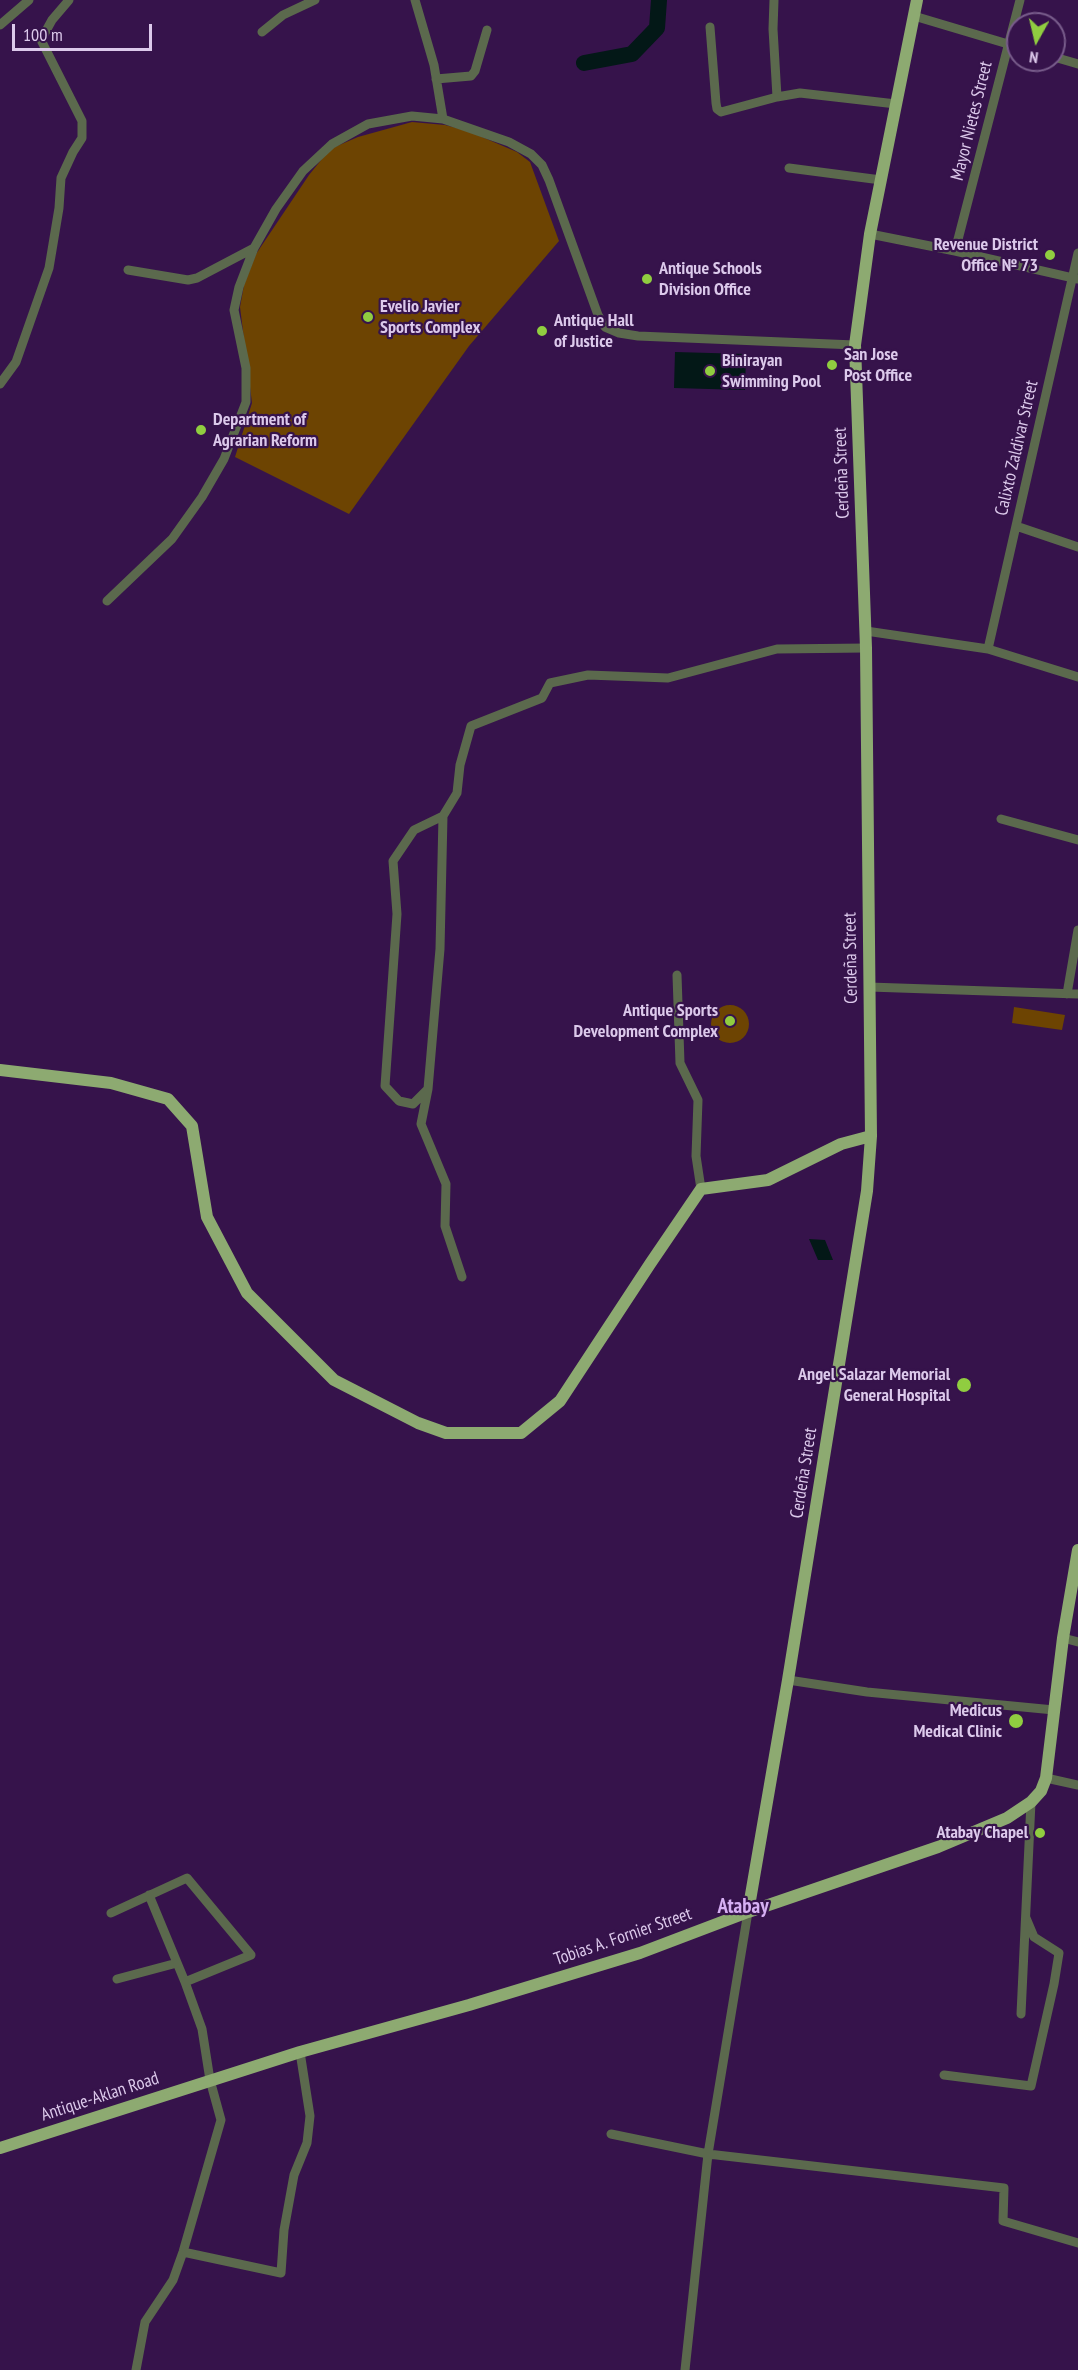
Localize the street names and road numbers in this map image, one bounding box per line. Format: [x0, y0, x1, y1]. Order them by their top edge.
street label: Mayor Nietes Street [947, 59, 997, 183]
street label: Calixto Zaldivar Street [991, 378, 1043, 518]
street label: Cerdeña Street [830, 427, 854, 519]
street label: Cerdeña Street [839, 912, 863, 1004]
street label: Cerdeña Street [786, 1426, 822, 1520]
street label: Tobias A. Fornier Street [551, 1903, 695, 1971]
street label: Antique-Aklan Road [38, 2068, 162, 2126]

